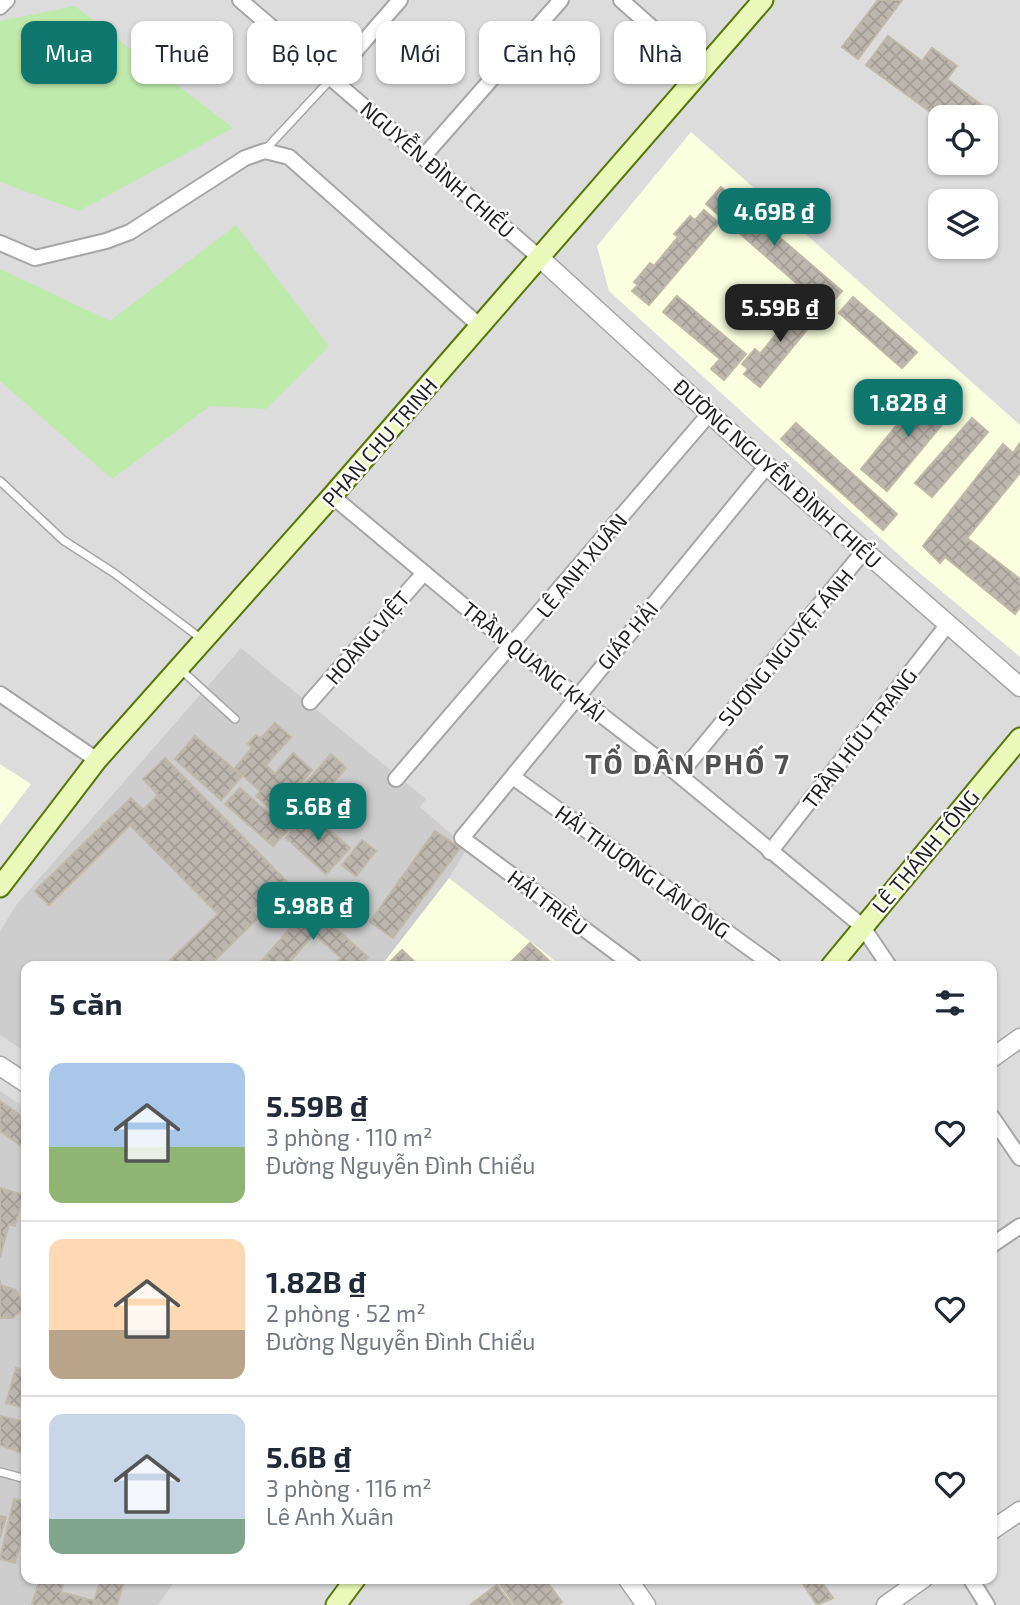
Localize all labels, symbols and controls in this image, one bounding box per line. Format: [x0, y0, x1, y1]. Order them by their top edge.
chip: Mua [21, 21, 117, 84]
chip: Thuê [131, 21, 233, 84]
chip: Bộ lọc [247, 21, 362, 84]
chip: Mới [376, 21, 465, 84]
chip: Căn hộ [479, 21, 600, 84]
chip: Nhà [614, 21, 706, 84]
street label: NGUYỄN ĐÌNH CHIỂU [356, 94, 521, 243]
map controls [928, 105, 998, 259]
button: locate [928, 105, 998, 175]
pin: 4.69B ₫ [709, 188, 839, 248]
button: layers [928, 189, 998, 259]
text: 4.69B ₫ [734, 197, 814, 225]
pin: 5.59B ₫ [715, 284, 845, 344]
text: 5.59B ₫ [741, 293, 819, 321]
street label: PHAN CHU TRINH [316, 372, 442, 512]
street label: ĐƯỜNG NGUYỄN ĐÌNH CHIỂU [669, 372, 888, 573]
pin: 1.82B ₫ [843, 380, 973, 439]
text: 1.82B ₫ [870, 388, 946, 416]
street label: LÊ ANH XUÂN [530, 508, 632, 622]
street label: SƯƠNG NGUYỆT ÁNH [712, 564, 858, 730]
street label: HOÀNG VIỆT [320, 585, 414, 689]
street label: TRẦN QUANG KHẢI [457, 595, 611, 727]
street label: GIÁP HẢI [591, 596, 663, 674]
street label: TRẦN HỮU TRANG [796, 662, 921, 813]
district label: TỔ DÂN PHỐ 7 [585, 744, 791, 780]
pin: 5.6B ₫ [261, 784, 375, 843]
street label: LÊ THÁNH TÔNG [866, 784, 984, 918]
text: 5.6B ₫ [285, 792, 351, 820]
street label: HẢI THƯỢNG LÃN ÔNG [551, 799, 735, 943]
street label: HẢI TRIỀU [503, 862, 594, 940]
pin: 5.98B ₫ [248, 883, 378, 942]
text: 5.98B ₫ [273, 891, 353, 919]
icon: filters [931, 984, 969, 1022]
text: 5 căn [49, 985, 122, 1021]
text: 5.59B ₫ [266, 1087, 368, 1123]
icon: home [105, 1091, 189, 1175]
icon: heart [931, 1114, 969, 1152]
text: 3 phòng · 110 m² [266, 1123, 433, 1151]
text: Đường Nguyễn Đình Chiểu [266, 1151, 535, 1179]
text: 1.82B ₫ [266, 1263, 366, 1299]
icon: home [105, 1267, 189, 1351]
icon: heart [931, 1290, 969, 1328]
text: 2 phòng · 52 m² [266, 1299, 426, 1327]
text: Đường Nguyễn Đình Chiểu [266, 1327, 535, 1355]
text: 5.6B ₫ [266, 1438, 351, 1474]
icon: home [105, 1442, 189, 1526]
icon: heart [931, 1465, 969, 1503]
text: 3 phòng · 116 m² [266, 1474, 432, 1502]
text: Lê Anh Xuân [266, 1502, 394, 1530]

